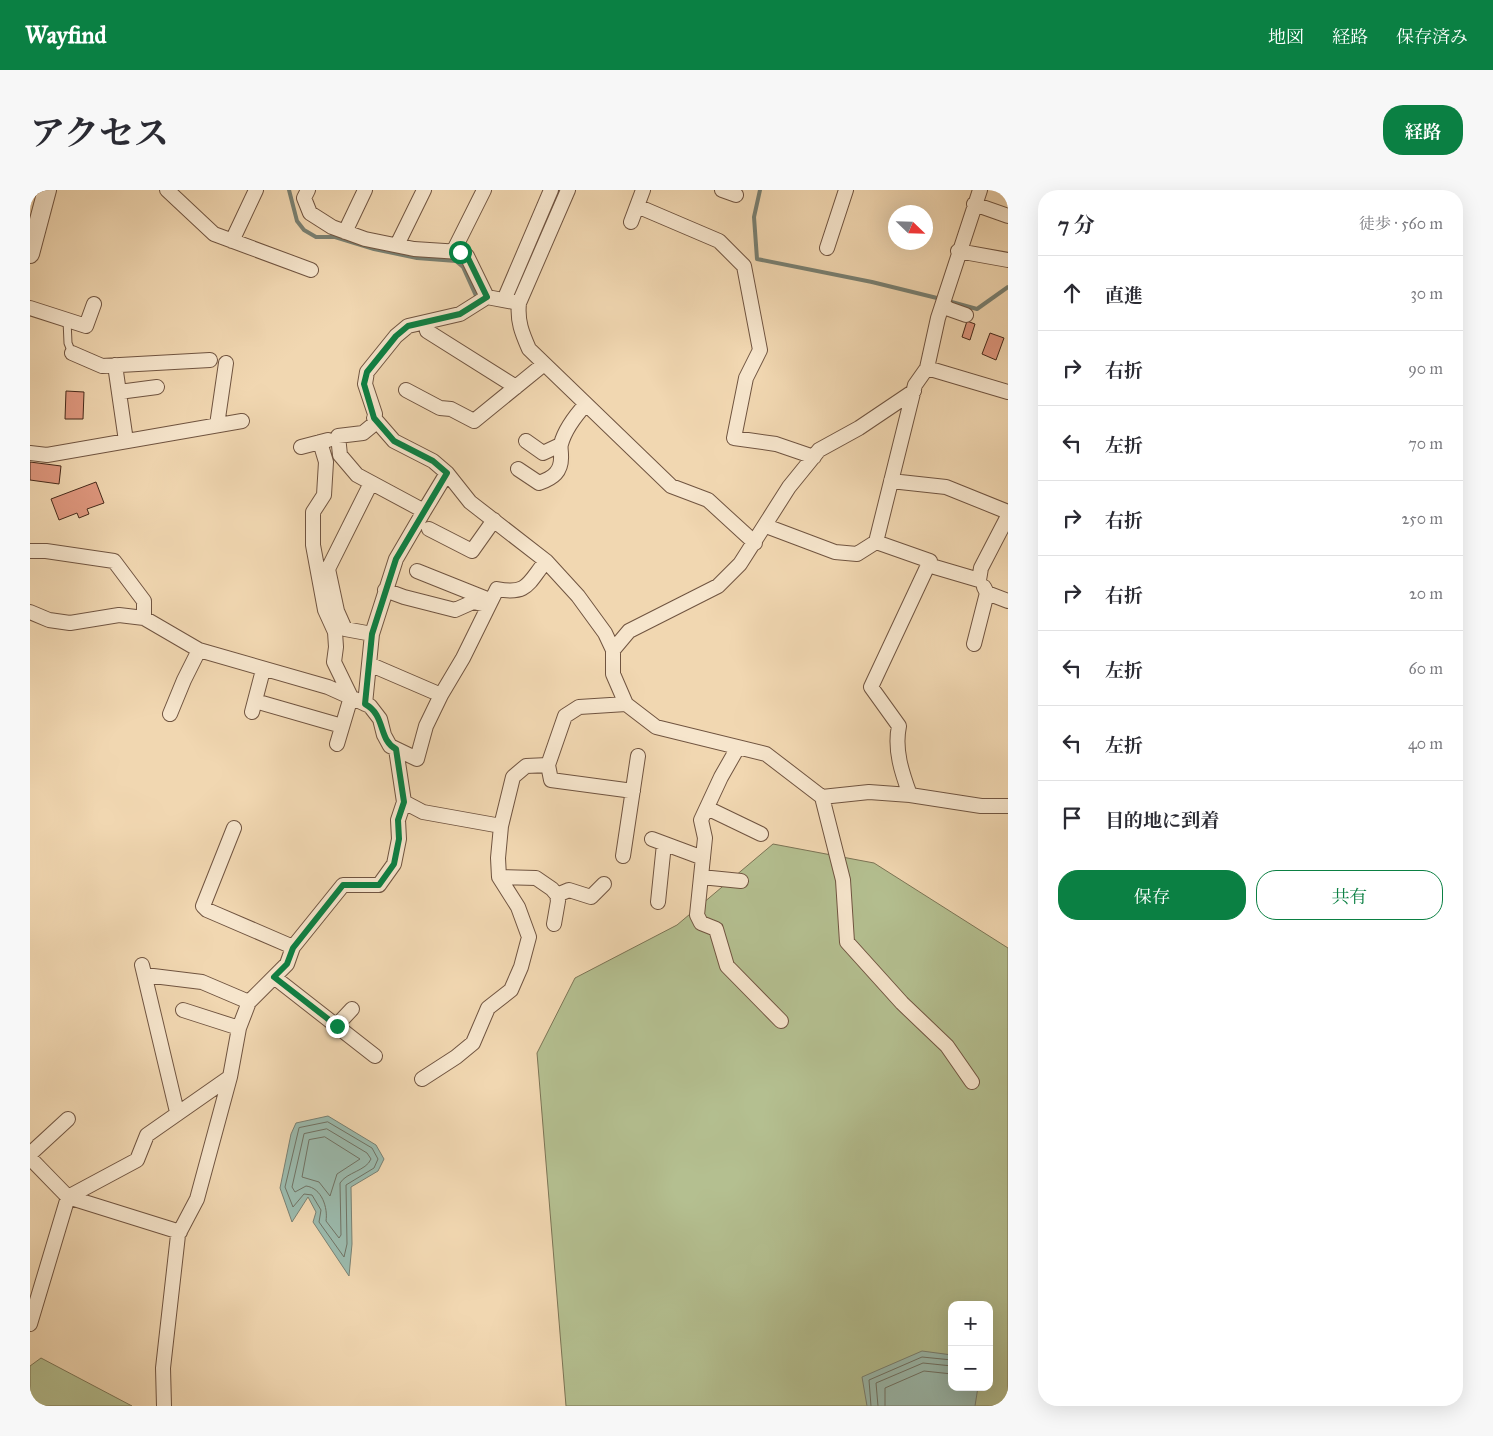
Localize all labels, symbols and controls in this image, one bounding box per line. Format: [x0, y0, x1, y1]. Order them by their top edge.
text: Wayfind [25, 20, 107, 50]
text: 地図 [1268, 26, 1304, 48]
text: 経路 [1332, 26, 1368, 48]
text: 保存済み [1396, 26, 1468, 48]
button: 経路 [1383, 105, 1463, 155]
text: アクセス [30, 112, 169, 155]
north arrow [888, 205, 933, 250]
text: 7 分 [1058, 212, 1095, 238]
text: 徒歩 · 560 m [1359, 214, 1443, 233]
route start [449, 241, 472, 264]
icon: ahead [1058, 279, 1086, 307]
text: 直進 [1105, 284, 1143, 307]
text: 30 m [1410, 284, 1443, 303]
icon: right [1058, 354, 1086, 382]
text: 右折 [1105, 359, 1143, 382]
text: 90 m [1408, 359, 1443, 378]
icon: left [1058, 429, 1086, 457]
text: 左折 [1105, 434, 1143, 457]
text: 70 m [1408, 434, 1443, 453]
icon: right [1058, 504, 1086, 532]
text: 右折 [1105, 509, 1143, 532]
text: 250 m [1402, 509, 1443, 528]
icon: right [1058, 579, 1086, 607]
text: 右折 [1105, 584, 1143, 607]
text: 20 m [1409, 584, 1443, 603]
icon: left [1058, 654, 1086, 682]
text: 左折 [1105, 659, 1143, 682]
text: 60 m [1409, 659, 1443, 678]
icon: left [1058, 729, 1086, 757]
text: 左折 [1105, 734, 1143, 757]
text: 40 m [1408, 734, 1443, 753]
icon: arrive [1058, 804, 1086, 832]
text: 目的地に到着 [1105, 809, 1219, 832]
button: 保存 [1058, 870, 1246, 920]
button: 共有 [1256, 870, 1443, 920]
route end [326, 1015, 349, 1038]
map controls [948, 1301, 993, 1391]
button: + [948, 1301, 993, 1346]
button: − [948, 1346, 993, 1391]

